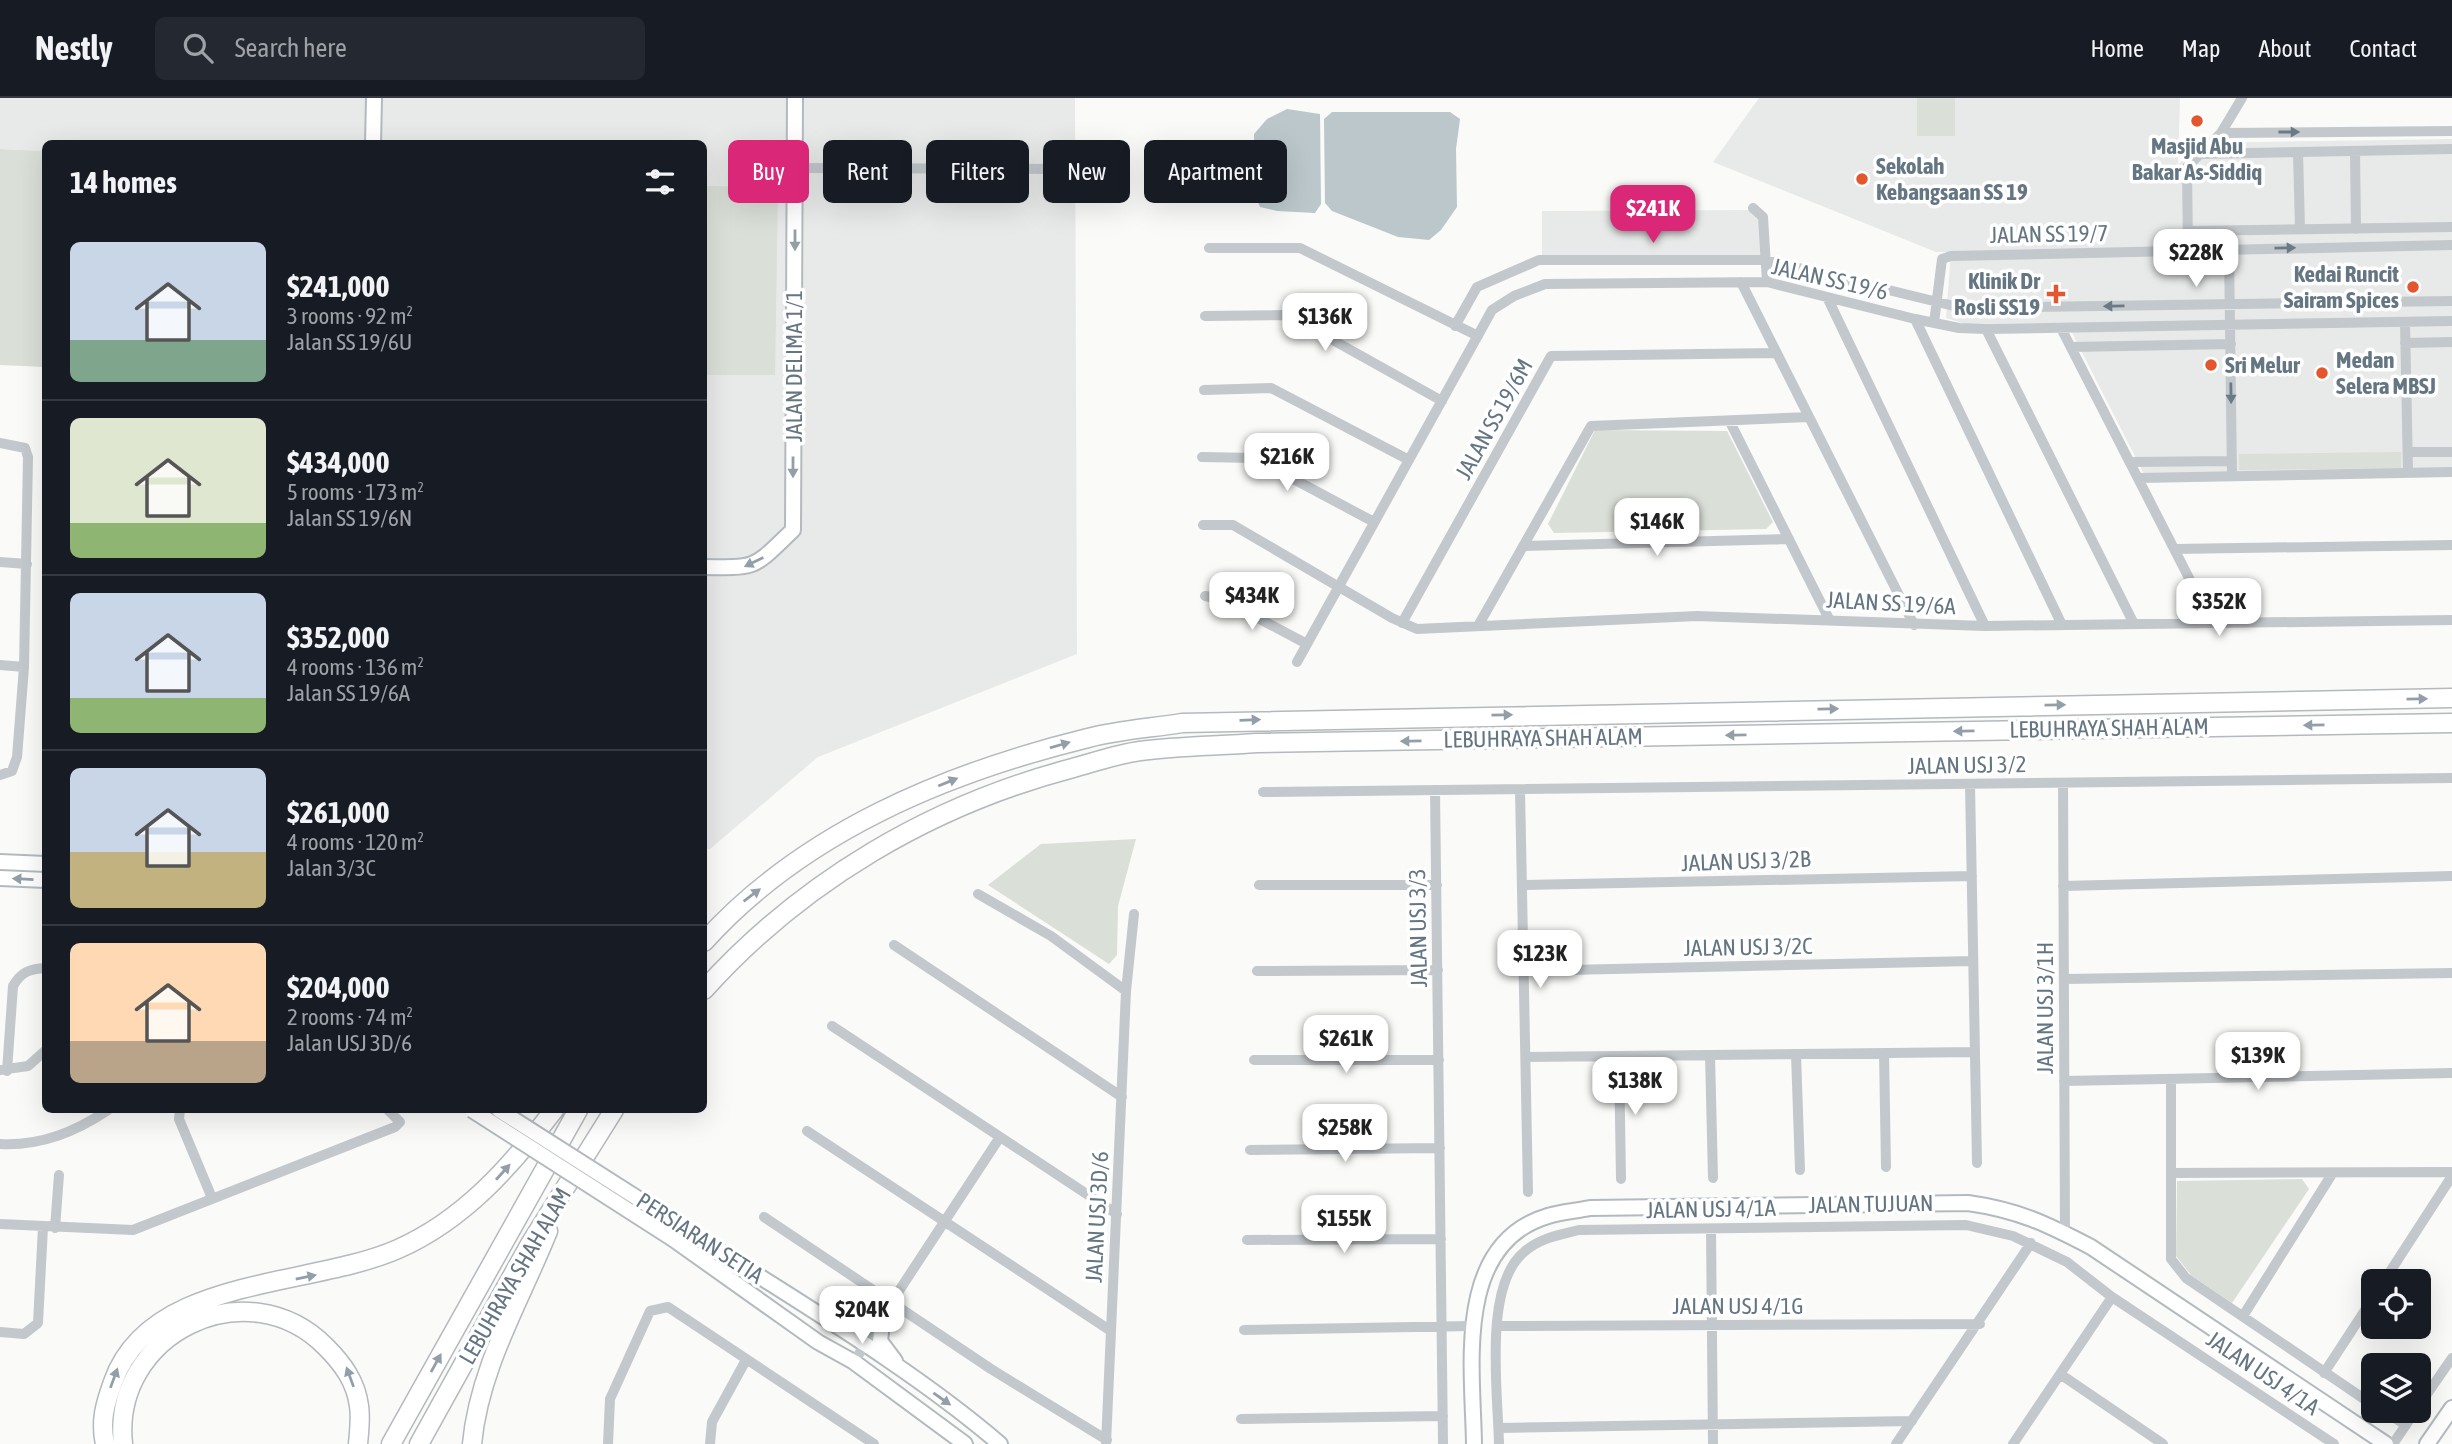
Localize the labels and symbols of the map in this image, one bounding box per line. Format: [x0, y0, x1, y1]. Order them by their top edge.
marker: Masjid Abu Bakar As-Siddiq [2189, 113, 2205, 129]
one-way arrow [2278, 126, 2300, 138]
place label: Masjid Abu Bakar As-Siddiq [2132, 133, 2262, 185]
place label: Sekolah Kebangsaan SS 19 [1876, 153, 2028, 205]
marker: Sekolah Kebangsaan SS 19 [1854, 171, 1870, 187]
pin: $241K [1604, 186, 1702, 245]
street label: JALAN SS 19/7 [1990, 220, 2108, 248]
one-way arrow [789, 229, 800, 251]
pin: $228K [2147, 230, 2245, 289]
one-way arrow [2274, 243, 2296, 254]
street label: JALAN SS 19/6 [1769, 253, 1891, 305]
place label: Kedai Runcit Sairam Spices [2284, 261, 2399, 313]
place label: Klinik Dr Rosli SS19 [1954, 268, 2041, 320]
marker: Kedai Runcit Sairam Spices [2405, 279, 2421, 295]
marker: Klinik Dr Rosli SS19 [2046, 284, 2066, 304]
street label: JALAN DELIMA 1/1 [781, 290, 807, 442]
pin: $136K [1276, 294, 1374, 353]
one-way arrow [2103, 300, 2125, 312]
place label: Medan Selera MBSJ [2336, 347, 2436, 399]
place label: Sri Melur [2225, 352, 2301, 378]
street label: JALAN SS 19/6M [1450, 354, 1538, 484]
marker: Sri Melur [2203, 357, 2219, 373]
marker: Medan Selera MBSJ [2314, 365, 2330, 381]
one-way arrow [2225, 383, 2237, 405]
pin: $216K [1238, 434, 1336, 493]
one-way arrow [787, 456, 799, 478]
pin: $146K [1608, 498, 1706, 558]
one-way arrow [743, 556, 763, 568]
pin: $434K [1203, 573, 1301, 632]
pin: $352K [2170, 578, 2268, 638]
street label: JALAN SS 19/6A [1826, 587, 1957, 619]
one-way arrow [2406, 693, 2428, 705]
one-way arrow [2044, 699, 2066, 711]
one-way arrow [1817, 703, 1839, 715]
one-way arrow [1492, 709, 1514, 721]
street label: LEBUHRAYA SHAH ALAM [2009, 713, 2209, 743]
one-way arrow [1240, 714, 1262, 725]
one-way arrow [2303, 719, 2325, 731]
street label: LEBUHRAYA SHAH ALAM [1443, 723, 1643, 753]
one-way arrow [1953, 725, 1975, 737]
one-way arrow [1725, 729, 1747, 741]
one-way arrow [1400, 735, 1422, 747]
one-way arrow [1049, 740, 1070, 750]
street label: JALAN USJ 3/2 [1907, 751, 2027, 779]
one-way arrow [938, 776, 959, 787]
street label: JALAN USJ 3/2B [1681, 846, 1811, 876]
street label: JALAN USJ 3/3 [1404, 868, 1432, 988]
one-way arrow [12, 874, 34, 885]
one-way arrow [743, 888, 761, 902]
pin: $123K [1491, 930, 1589, 990]
street label: JALAN USJ 3/2C [1683, 933, 1813, 961]
street label: JALAN USJ 3/1H [2032, 942, 2058, 1074]
pin: $261K [1297, 1016, 1395, 1075]
pin: $139K [2209, 1032, 2307, 1092]
pin: $138K [1586, 1058, 1684, 1117]
pin: $258K [1296, 1104, 1394, 1164]
street label: JALAN USJ 3D/6 [1081, 1151, 1113, 1283]
one-way arrow [495, 1164, 510, 1181]
street label: LEBUHRAYA SHAH ALAM [454, 1183, 576, 1369]
street label: PERSIARAN SETIA [632, 1187, 769, 1289]
street label: JALAN TUJUAN [1808, 1190, 1934, 1218]
street label: JALAN USJ 4/1A [1646, 1195, 1777, 1223]
pin: $155K [1295, 1196, 1393, 1255]
one-way arrow [295, 1271, 317, 1282]
pin: $204K [813, 1286, 911, 1346]
street label: JALAN USJ 4/1G [1673, 1293, 1803, 1319]
street label: JALAN USJ 4/1A [2202, 1326, 2325, 1421]
one-way arrow [430, 1353, 442, 1373]
one-way arrow [109, 1367, 120, 1388]
one-way arrow [344, 1367, 355, 1388]
one-way arrow [933, 1392, 951, 1406]

